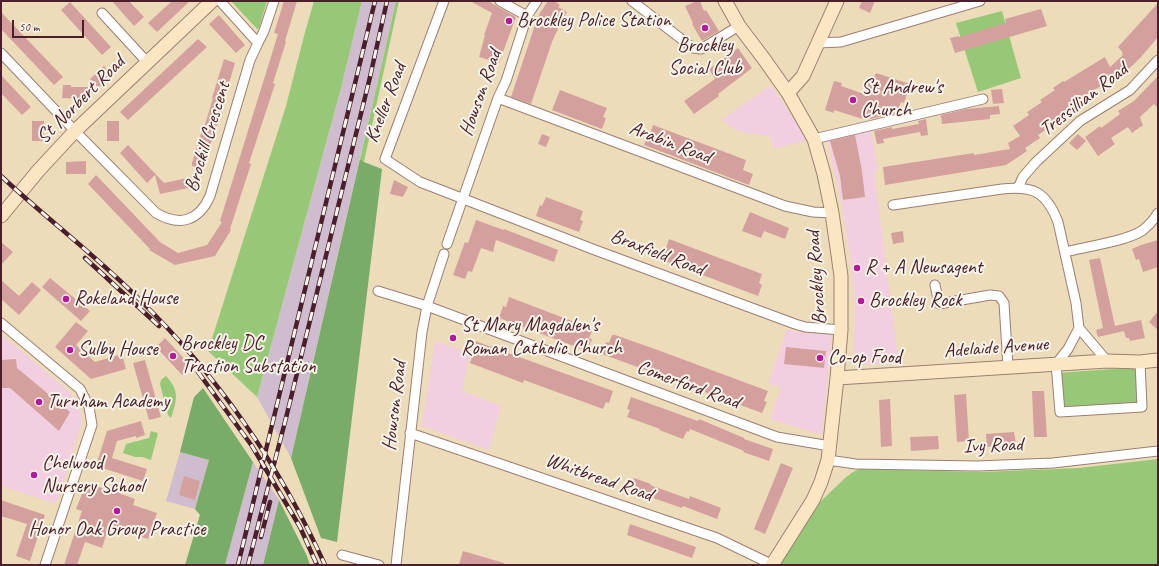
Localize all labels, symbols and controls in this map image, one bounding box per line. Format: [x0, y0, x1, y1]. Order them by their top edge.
place label: Brockley Police Station [517, 9, 671, 33]
scale bar [14, 12, 86, 38]
marker: Brockley Police Station [504, 16, 514, 26]
text: 50 m [19, 19, 39, 35]
marker: Brockley Social Club [700, 23, 710, 33]
place label: Brockley Social Club [669, 34, 741, 81]
street label: Howson Road [454, 47, 508, 139]
street label: St Norbert Road [32, 51, 130, 149]
street label: Tressillian Road [1035, 58, 1133, 142]
street label: Kneller Road [360, 60, 412, 146]
place label: St Andrew's Church [861, 76, 942, 123]
street label: Brockill Crescent [180, 79, 236, 195]
marker: St Andrew's Church [848, 95, 858, 105]
street label: Arabin Road [626, 116, 714, 170]
street label: Braxfield Road [607, 224, 707, 282]
street label: Brockley Road [802, 230, 832, 326]
place label: R + A Newsagent [865, 256, 982, 280]
marker: R + A Newsagent [852, 263, 862, 273]
place label: Rokeland House [74, 287, 178, 311]
place label: Brockley Rock [869, 289, 962, 313]
marker: Rokeland House [61, 294, 71, 304]
marker: Brockley Rock [856, 296, 866, 306]
place label: St Mary Magdalen's Roman Catholic Church [461, 314, 622, 361]
place label: Brockley DC Traction Substation [181, 332, 316, 379]
street label: Adelaide Avenue [943, 332, 1049, 364]
marker: St Mary Magdalen's Roman Catholic Church [448, 333, 458, 343]
place label: Sulby House [78, 338, 158, 362]
marker: Sulby House [65, 345, 75, 355]
place label: Co-op Food [828, 346, 901, 370]
marker: Brockley DC Traction Substation [168, 351, 178, 361]
marker: Co-op Food [815, 353, 825, 363]
street label: Comerford Road [633, 355, 743, 415]
street label: Howson Road [378, 360, 412, 452]
place label: Turnham Academy [47, 390, 169, 414]
marker: Turnham Academy [34, 397, 44, 407]
street label: Ivy Road [963, 433, 1023, 459]
street label: Whitbread Road [542, 449, 656, 507]
place label: Chelwood Nursery School [42, 452, 144, 499]
marker: Chelwood Nursery School [29, 470, 39, 480]
marker: Honor Oak Group Practice [112, 506, 122, 516]
place label: Honor Oak Group Practice [28, 518, 206, 542]

